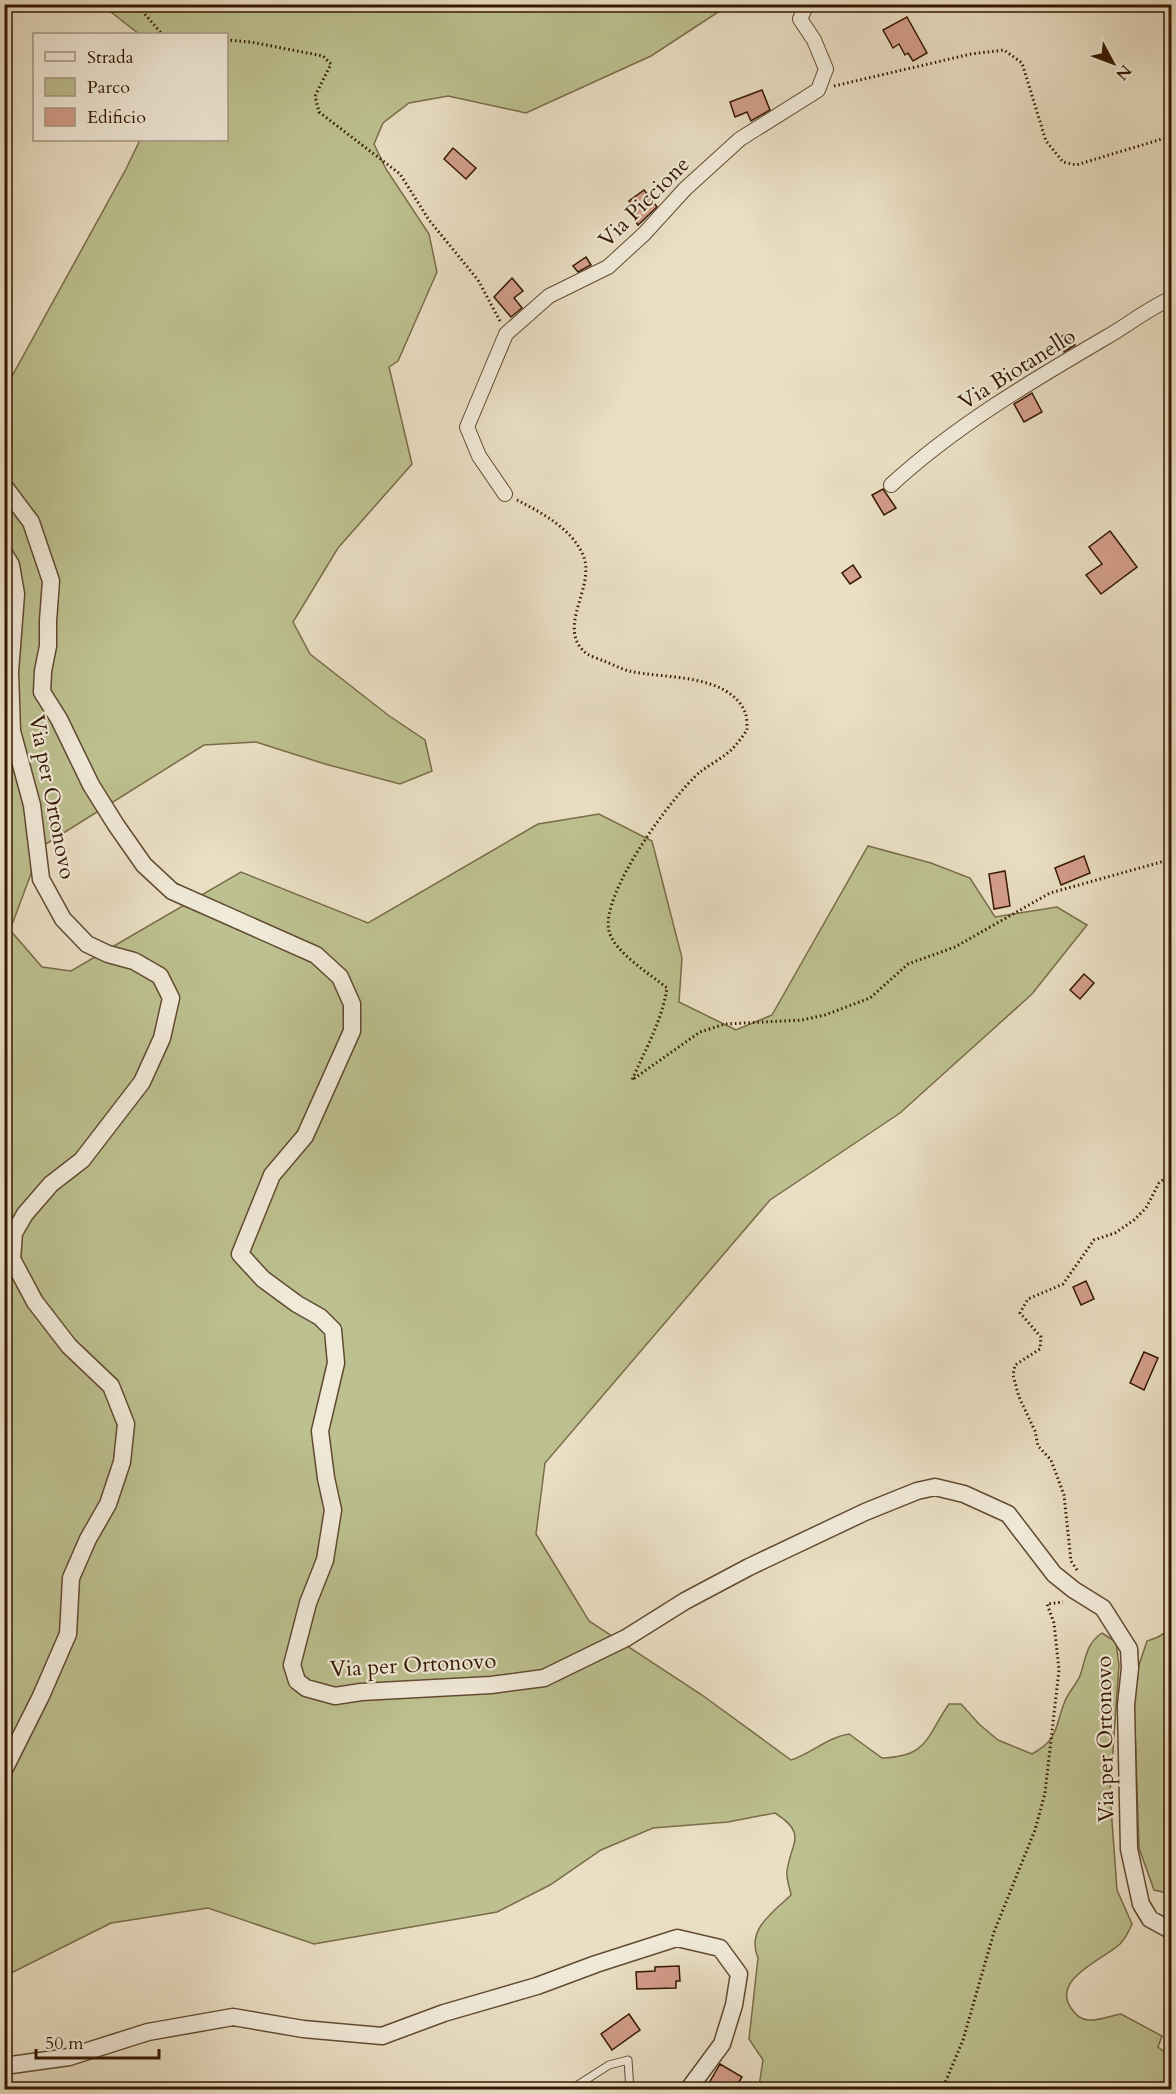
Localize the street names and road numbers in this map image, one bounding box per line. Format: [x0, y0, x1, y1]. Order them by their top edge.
street label: Via Piccione [592, 150, 696, 254]
street label: Via Biotanello [953, 321, 1081, 417]
street label: Via per Ortonovo [21, 712, 83, 882]
street label: Via per Ortonovo [329, 1646, 497, 1684]
street label: Via per Ortonovo [1089, 1655, 1121, 1823]

